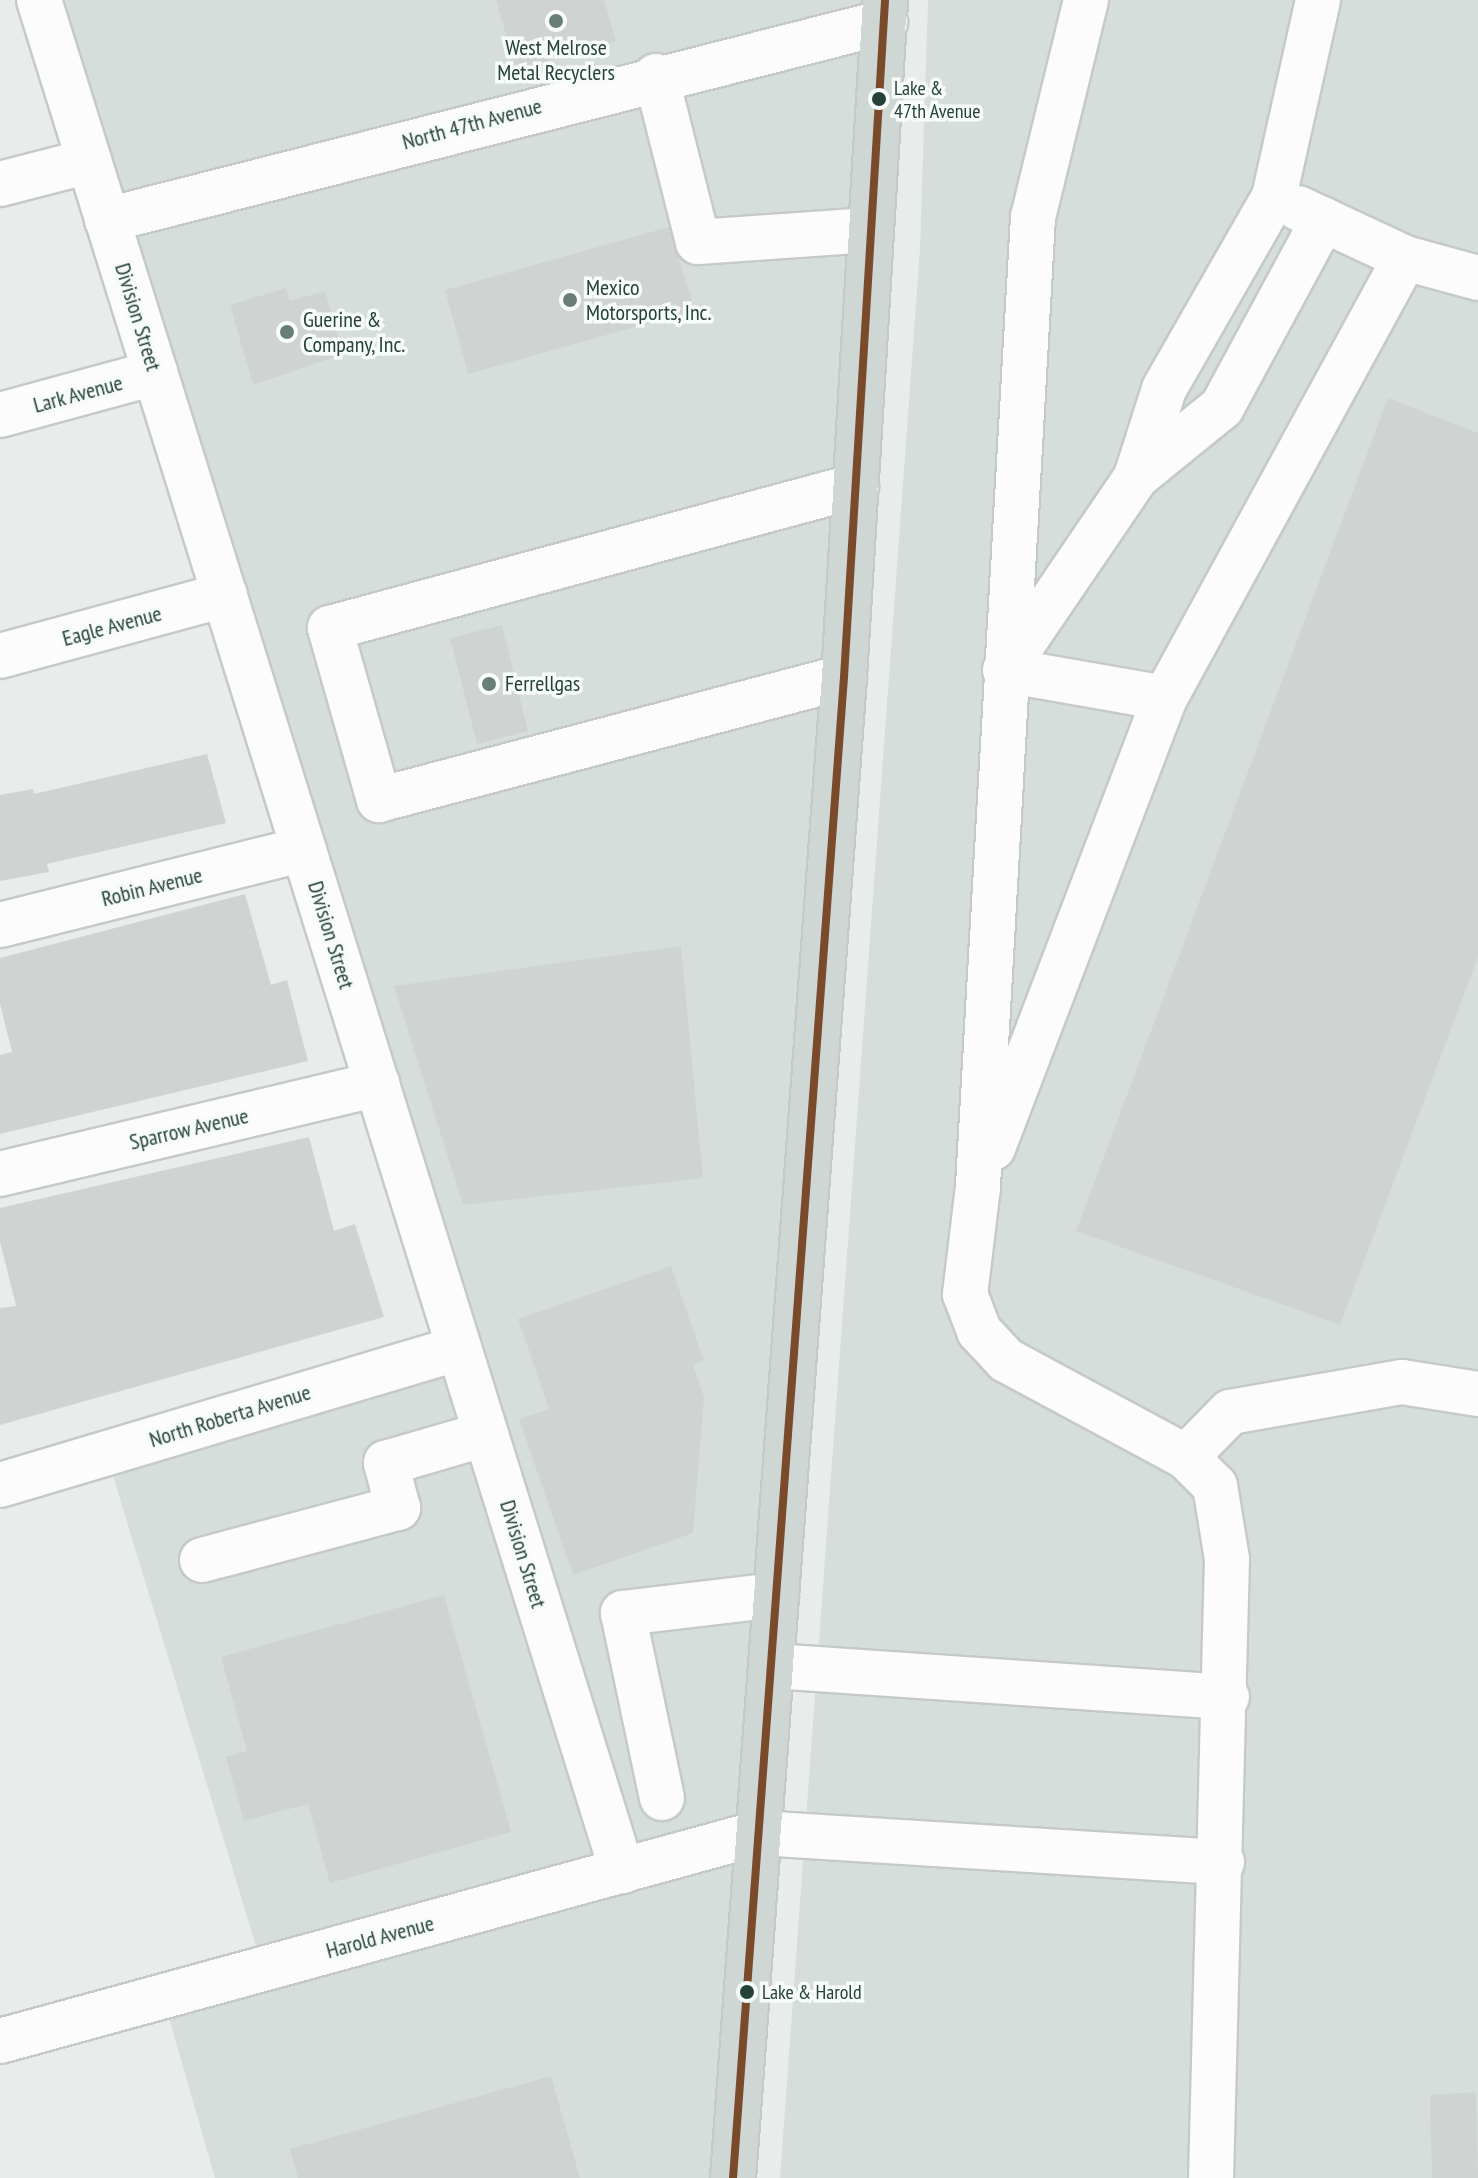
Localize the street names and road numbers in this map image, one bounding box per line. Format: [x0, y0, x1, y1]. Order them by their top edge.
street label: North 47th Avenue [399, 93, 545, 155]
street label: Division Street [109, 260, 167, 374]
street label: Lark Avenue [30, 369, 126, 419]
street label: Eagle Avenue [59, 600, 165, 652]
street label: Robin Avenue [99, 862, 205, 912]
street label: Division Street [302, 878, 360, 992]
street label: Sparrow Avenue [126, 1102, 252, 1156]
street label: North Roberta Avenue [146, 1379, 314, 1453]
street label: Division Street [494, 1497, 552, 1611]
street label: Harold Avenue [323, 1910, 437, 1964]

